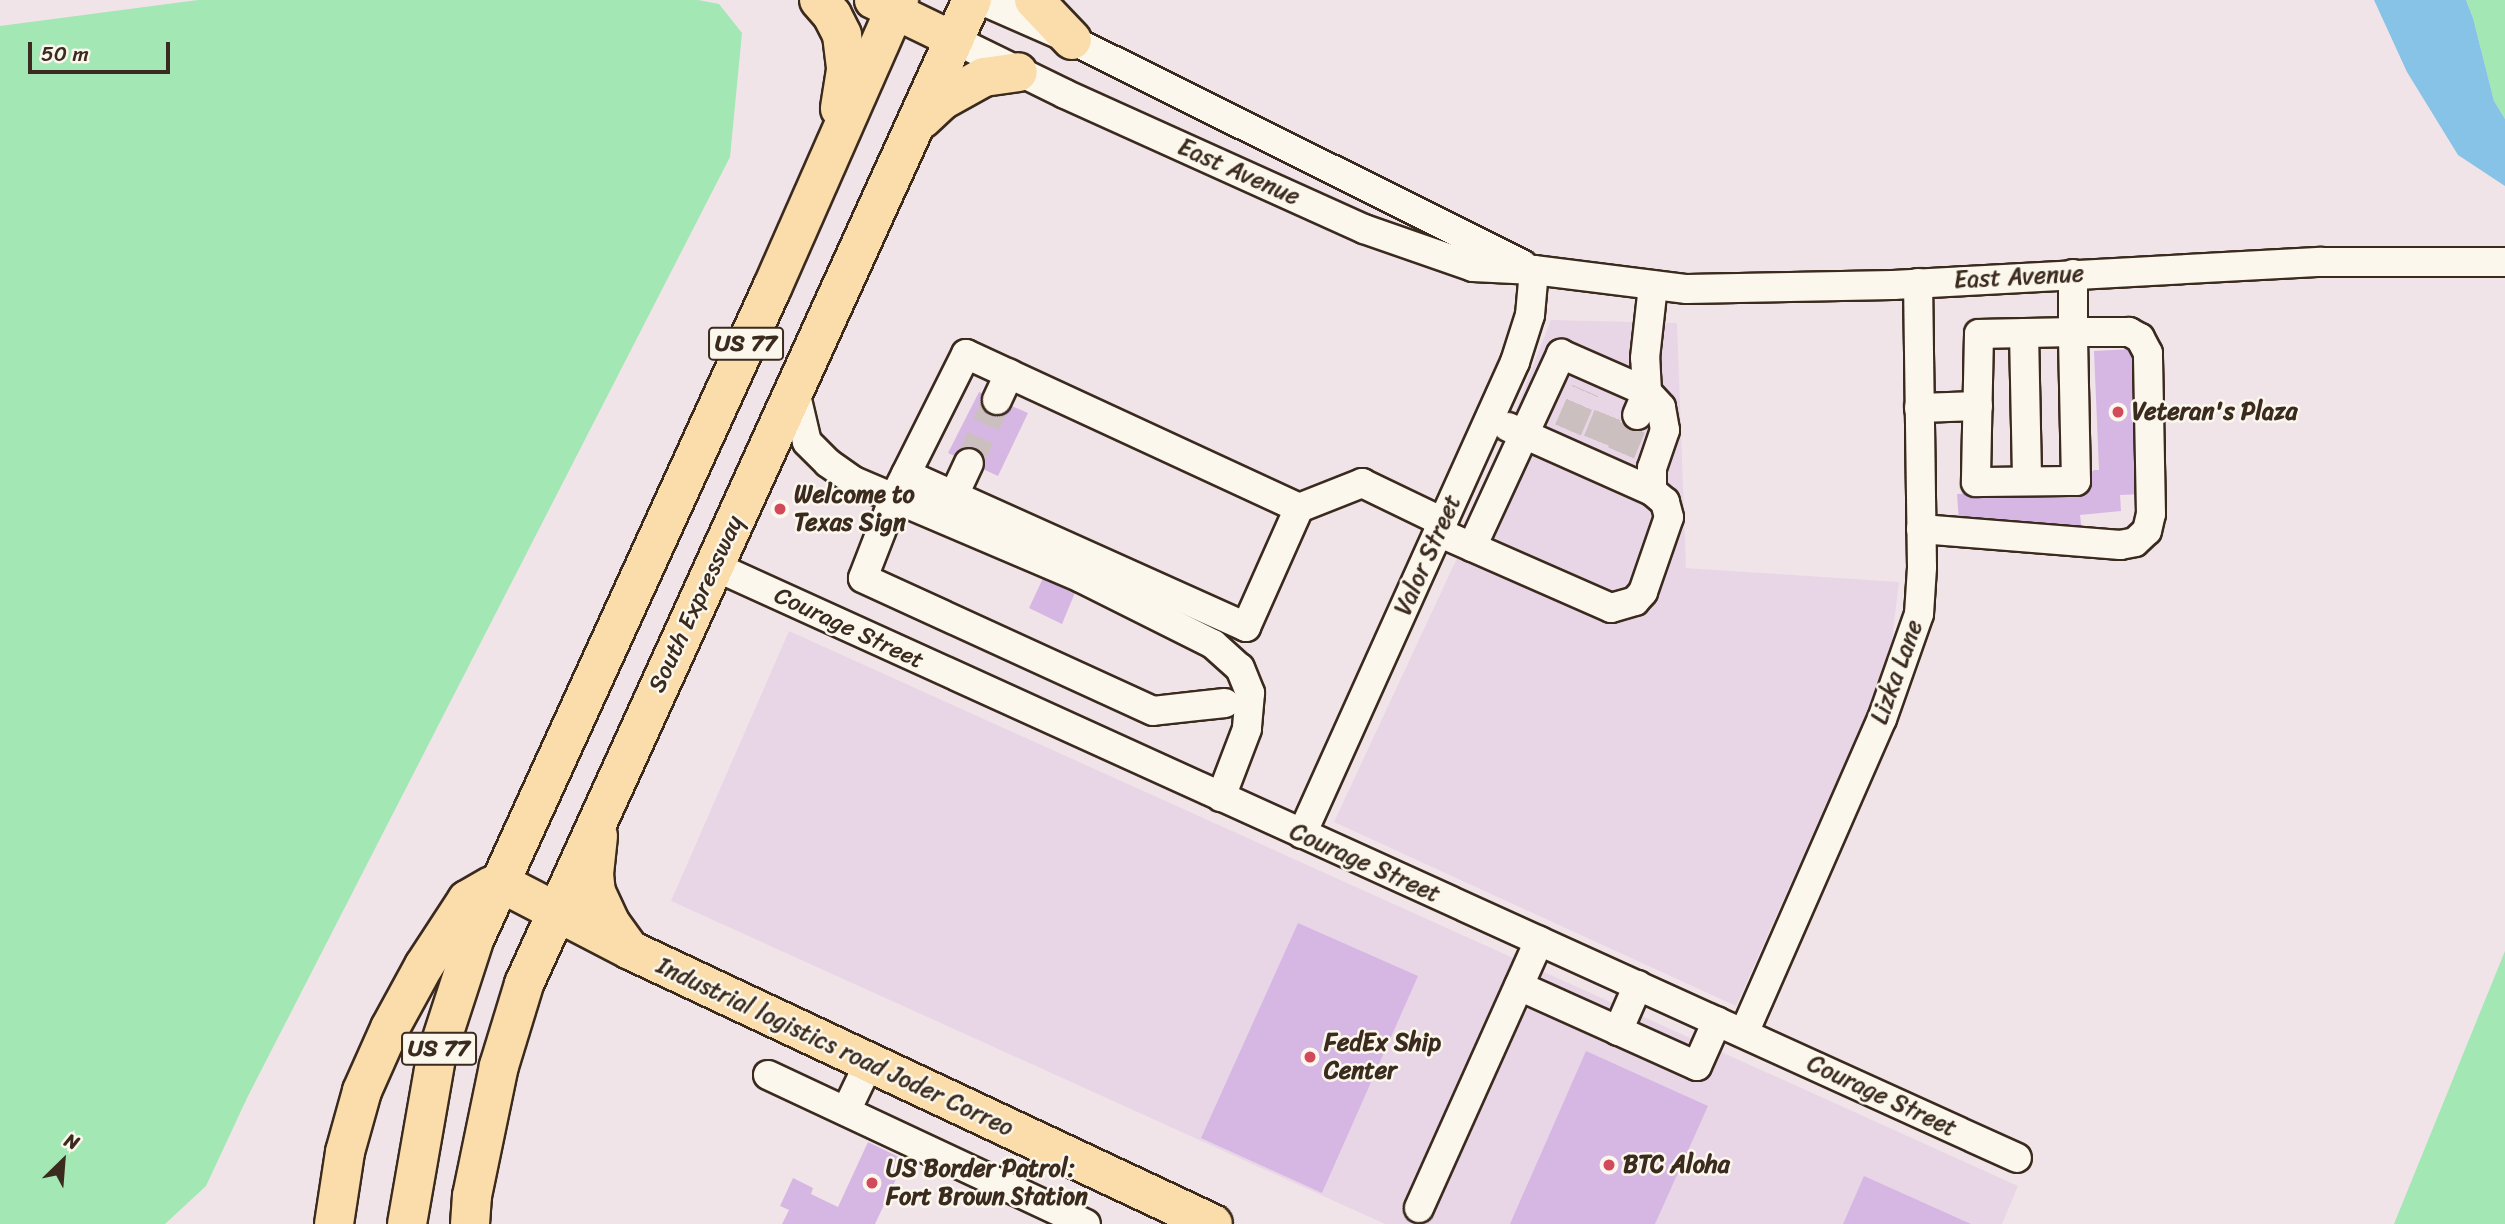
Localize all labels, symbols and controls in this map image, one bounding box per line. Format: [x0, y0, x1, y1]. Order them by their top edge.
scale bar [32, 28, 173, 72]
text: 50 m [41, 35, 89, 73]
street label: East Avenue [1174, 132, 1304, 212]
street label: East Avenue [1953, 259, 2085, 295]
road number: US 77 [708, 324, 784, 364]
place label: Veteran's Plaza [2132, 398, 2298, 426]
marker: Veteran's Plaza [2110, 404, 2126, 420]
place label: Welcome to Texas Sign [794, 481, 915, 537]
street label: Valor Street [1389, 490, 1467, 620]
marker: Welcome to Texas Sign [772, 501, 788, 517]
street label: South Expressway [642, 510, 750, 698]
street label: Courage Street [769, 581, 929, 675]
street label: Lizka Lane [1865, 616, 1929, 728]
street label: Courage Street [1285, 817, 1445, 909]
street label: Industrial logistics road Joder Correo [652, 951, 1018, 1143]
place label: FedEx Ship Center [1324, 1029, 1441, 1085]
road number: US 77 [400, 1030, 478, 1068]
marker: FedEx Ship Center [1302, 1049, 1318, 1065]
street label: Courage Street [1802, 1049, 1962, 1143]
text: N [59, 1124, 85, 1159]
north arrow [28, 1126, 98, 1196]
place label: BTC Aloha [1623, 1151, 1730, 1179]
place label: US Border Patrol: Fort Brown Station [886, 1155, 1091, 1211]
marker: BTC Aloha [1601, 1157, 1617, 1173]
marker: US Border Patrol: Fort Brown Station [864, 1175, 880, 1191]

